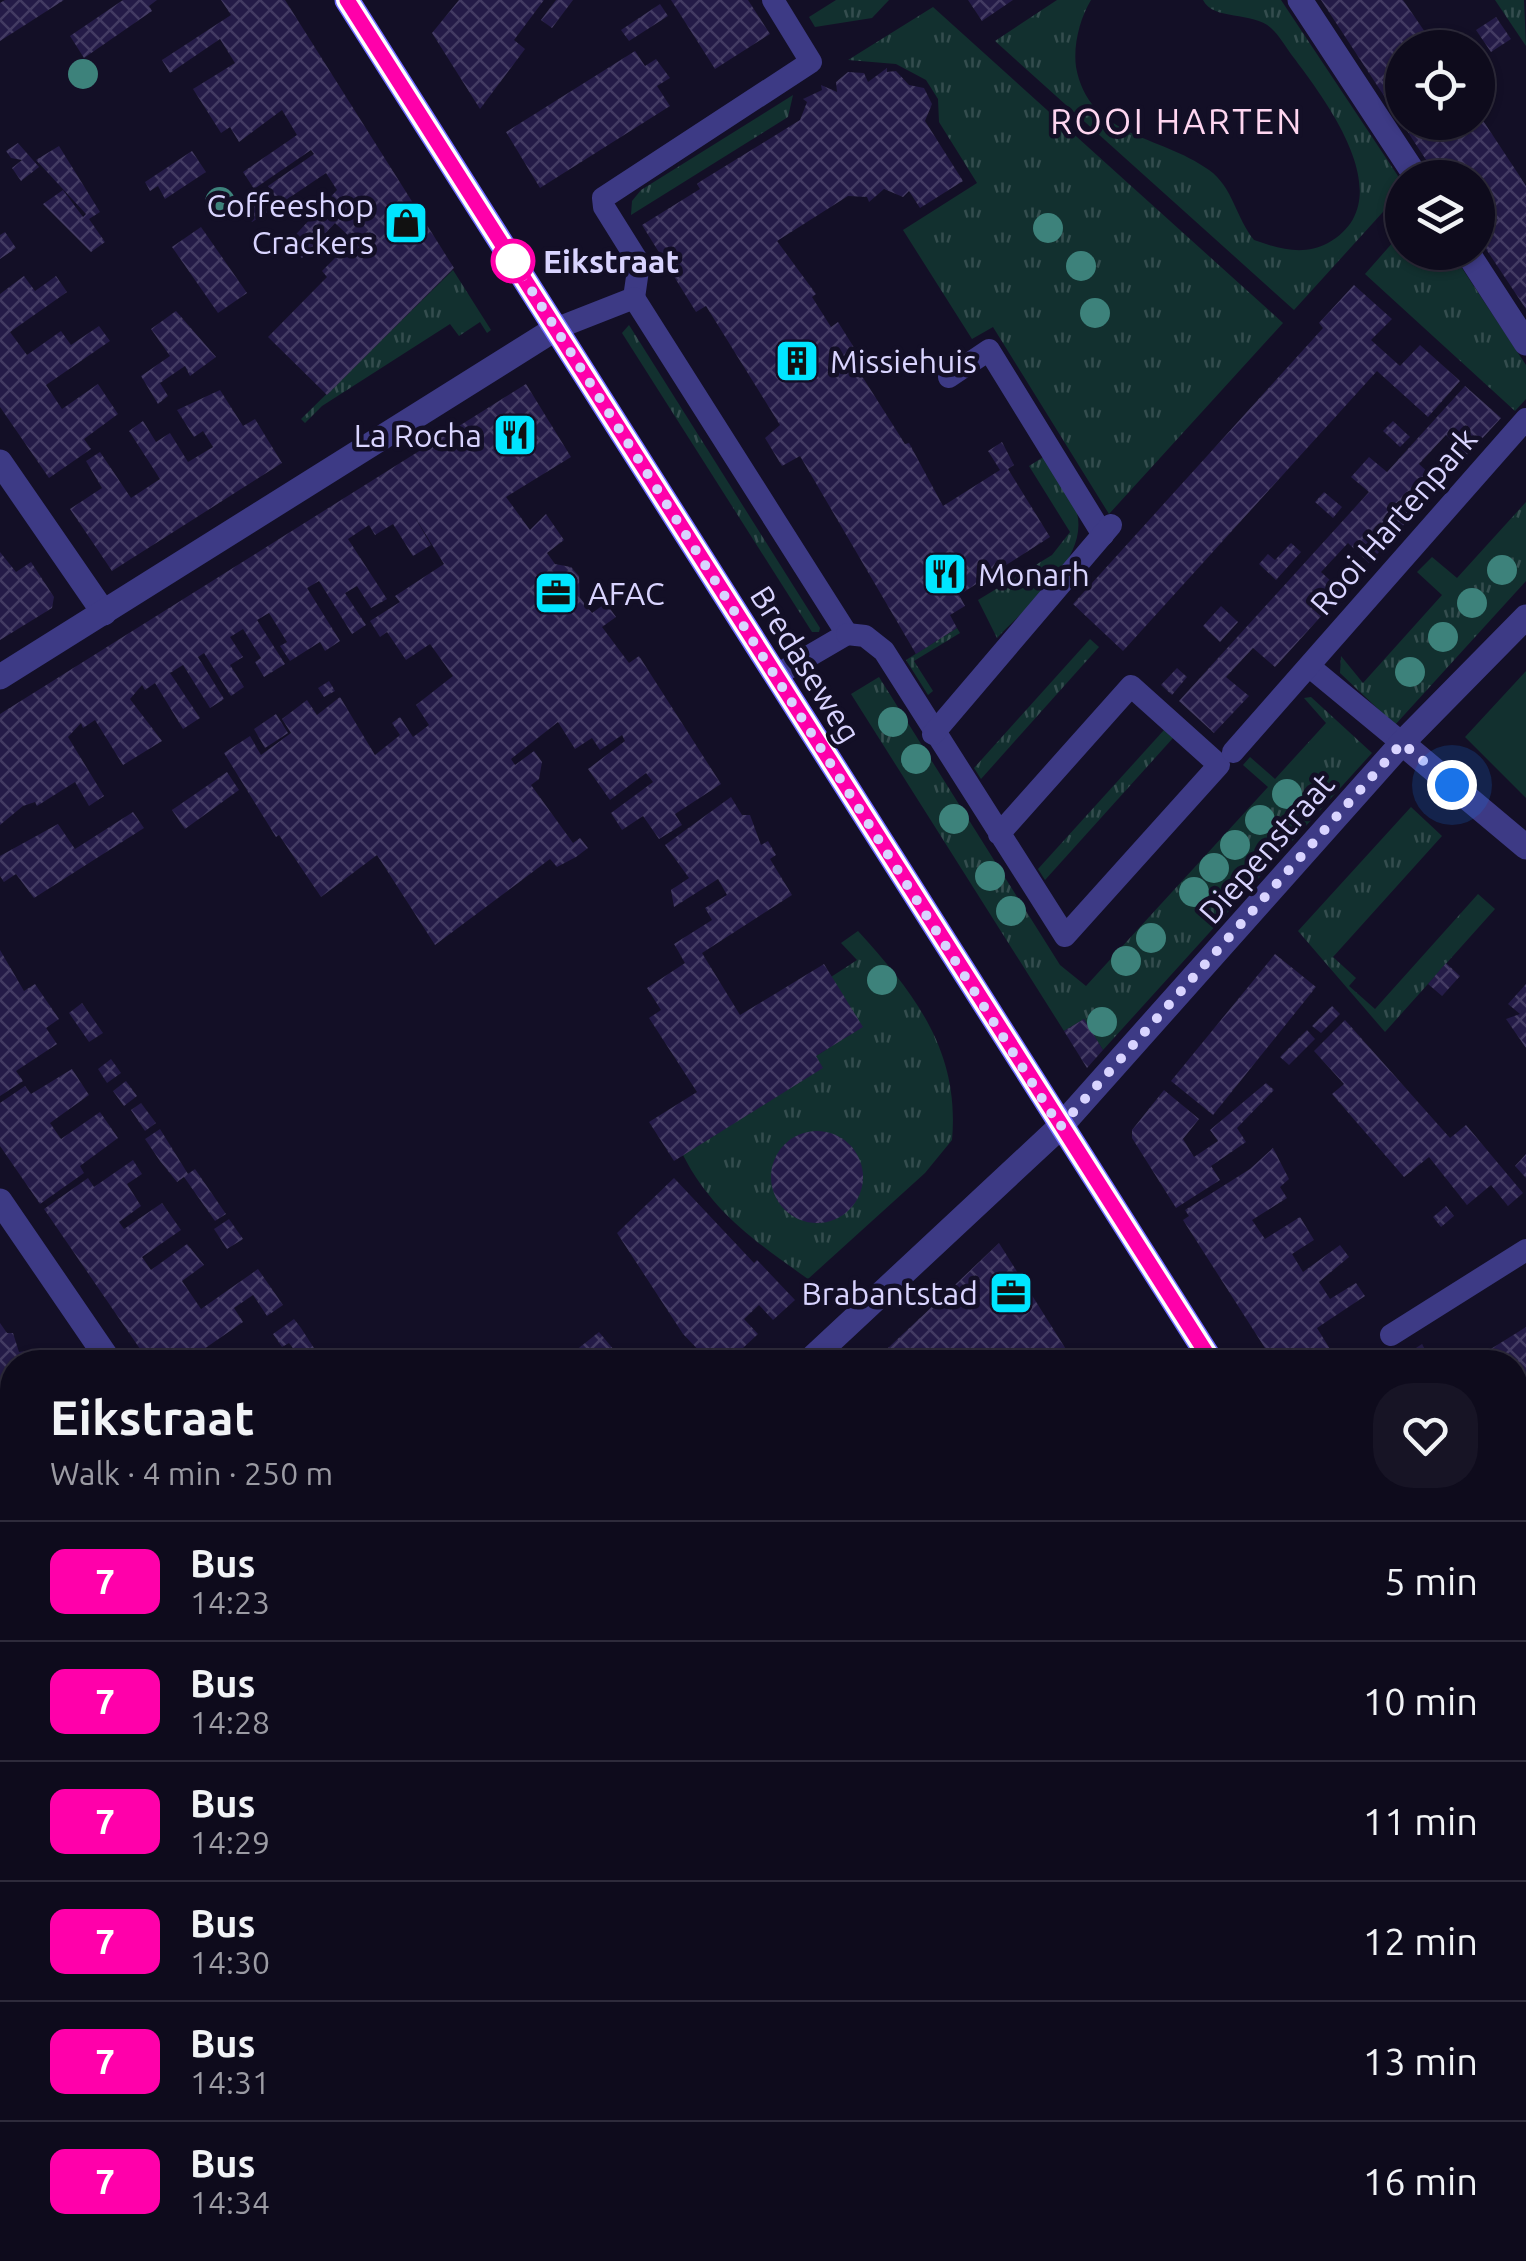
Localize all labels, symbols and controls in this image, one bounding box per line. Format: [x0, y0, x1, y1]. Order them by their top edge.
map controls [1385, 30, 1495, 270]
button: locate [1385, 30, 1495, 140]
district label: ROOI HARTEN [1050, 101, 1304, 141]
button: layers [1385, 160, 1495, 270]
place label: Coffeeshop Crackers [206, 187, 374, 260]
shop icon: Coffeeshop Crackers [383, 200, 429, 246]
marker: Eikstraat [492, 240, 534, 282]
place label: Eikstraat [543, 243, 679, 279]
building icon: Missiehuis [774, 338, 820, 384]
place label: Missiehuis [830, 343, 977, 379]
restaurant icon: La Rocha [492, 412, 538, 458]
place label: La Rocha [354, 417, 482, 453]
street label: Rooi Hartenpark [1302, 420, 1484, 622]
restaurant icon: Monarh [922, 551, 968, 597]
place label: Monarh [978, 556, 1090, 592]
office icon: AFAC [533, 570, 579, 616]
place label: AFAC [588, 575, 665, 611]
street label: Bredaseweg [744, 579, 868, 749]
your location [1427, 760, 1477, 810]
street label: Diepenstraat [1191, 765, 1341, 930]
office icon: Brabantstad [988, 1270, 1034, 1316]
place label: Brabantstad [802, 1275, 978, 1311]
button: heart [1373, 1383, 1478, 1488]
text: Eikstraat [50, 1390, 254, 1444]
text: Walk · 4 min · 250 m [50, 1455, 333, 1491]
text: Bus [190, 1542, 255, 1584]
text: 5 min [1384, 1560, 1478, 1602]
text: 7 [95, 1561, 115, 1601]
text: 14:23 [190, 1584, 270, 1620]
text: Bus [190, 1662, 255, 1704]
text: 10 min [1363, 1680, 1478, 1722]
text: 7 [95, 1681, 115, 1721]
text: 14:28 [190, 1704, 270, 1740]
text: Bus [190, 1782, 255, 1824]
text: 11 min [1363, 1800, 1478, 1842]
text: 7 [95, 1801, 115, 1841]
text: 14:29 [190, 1824, 270, 1860]
text: Bus [190, 1902, 255, 1944]
text: 12 min [1363, 1920, 1478, 1962]
text: 7 [95, 1921, 115, 1961]
text: 14:30 [190, 1944, 270, 1980]
text: Bus [190, 2022, 255, 2064]
text: 13 min [1363, 2040, 1478, 2082]
text: 7 [95, 2041, 115, 2081]
text: 14:31 [190, 2064, 270, 2100]
text: Bus [190, 2142, 255, 2184]
text: 16 min [1363, 2160, 1478, 2202]
text: 7 [95, 2161, 115, 2201]
text: 14:34 [190, 2184, 270, 2220]

